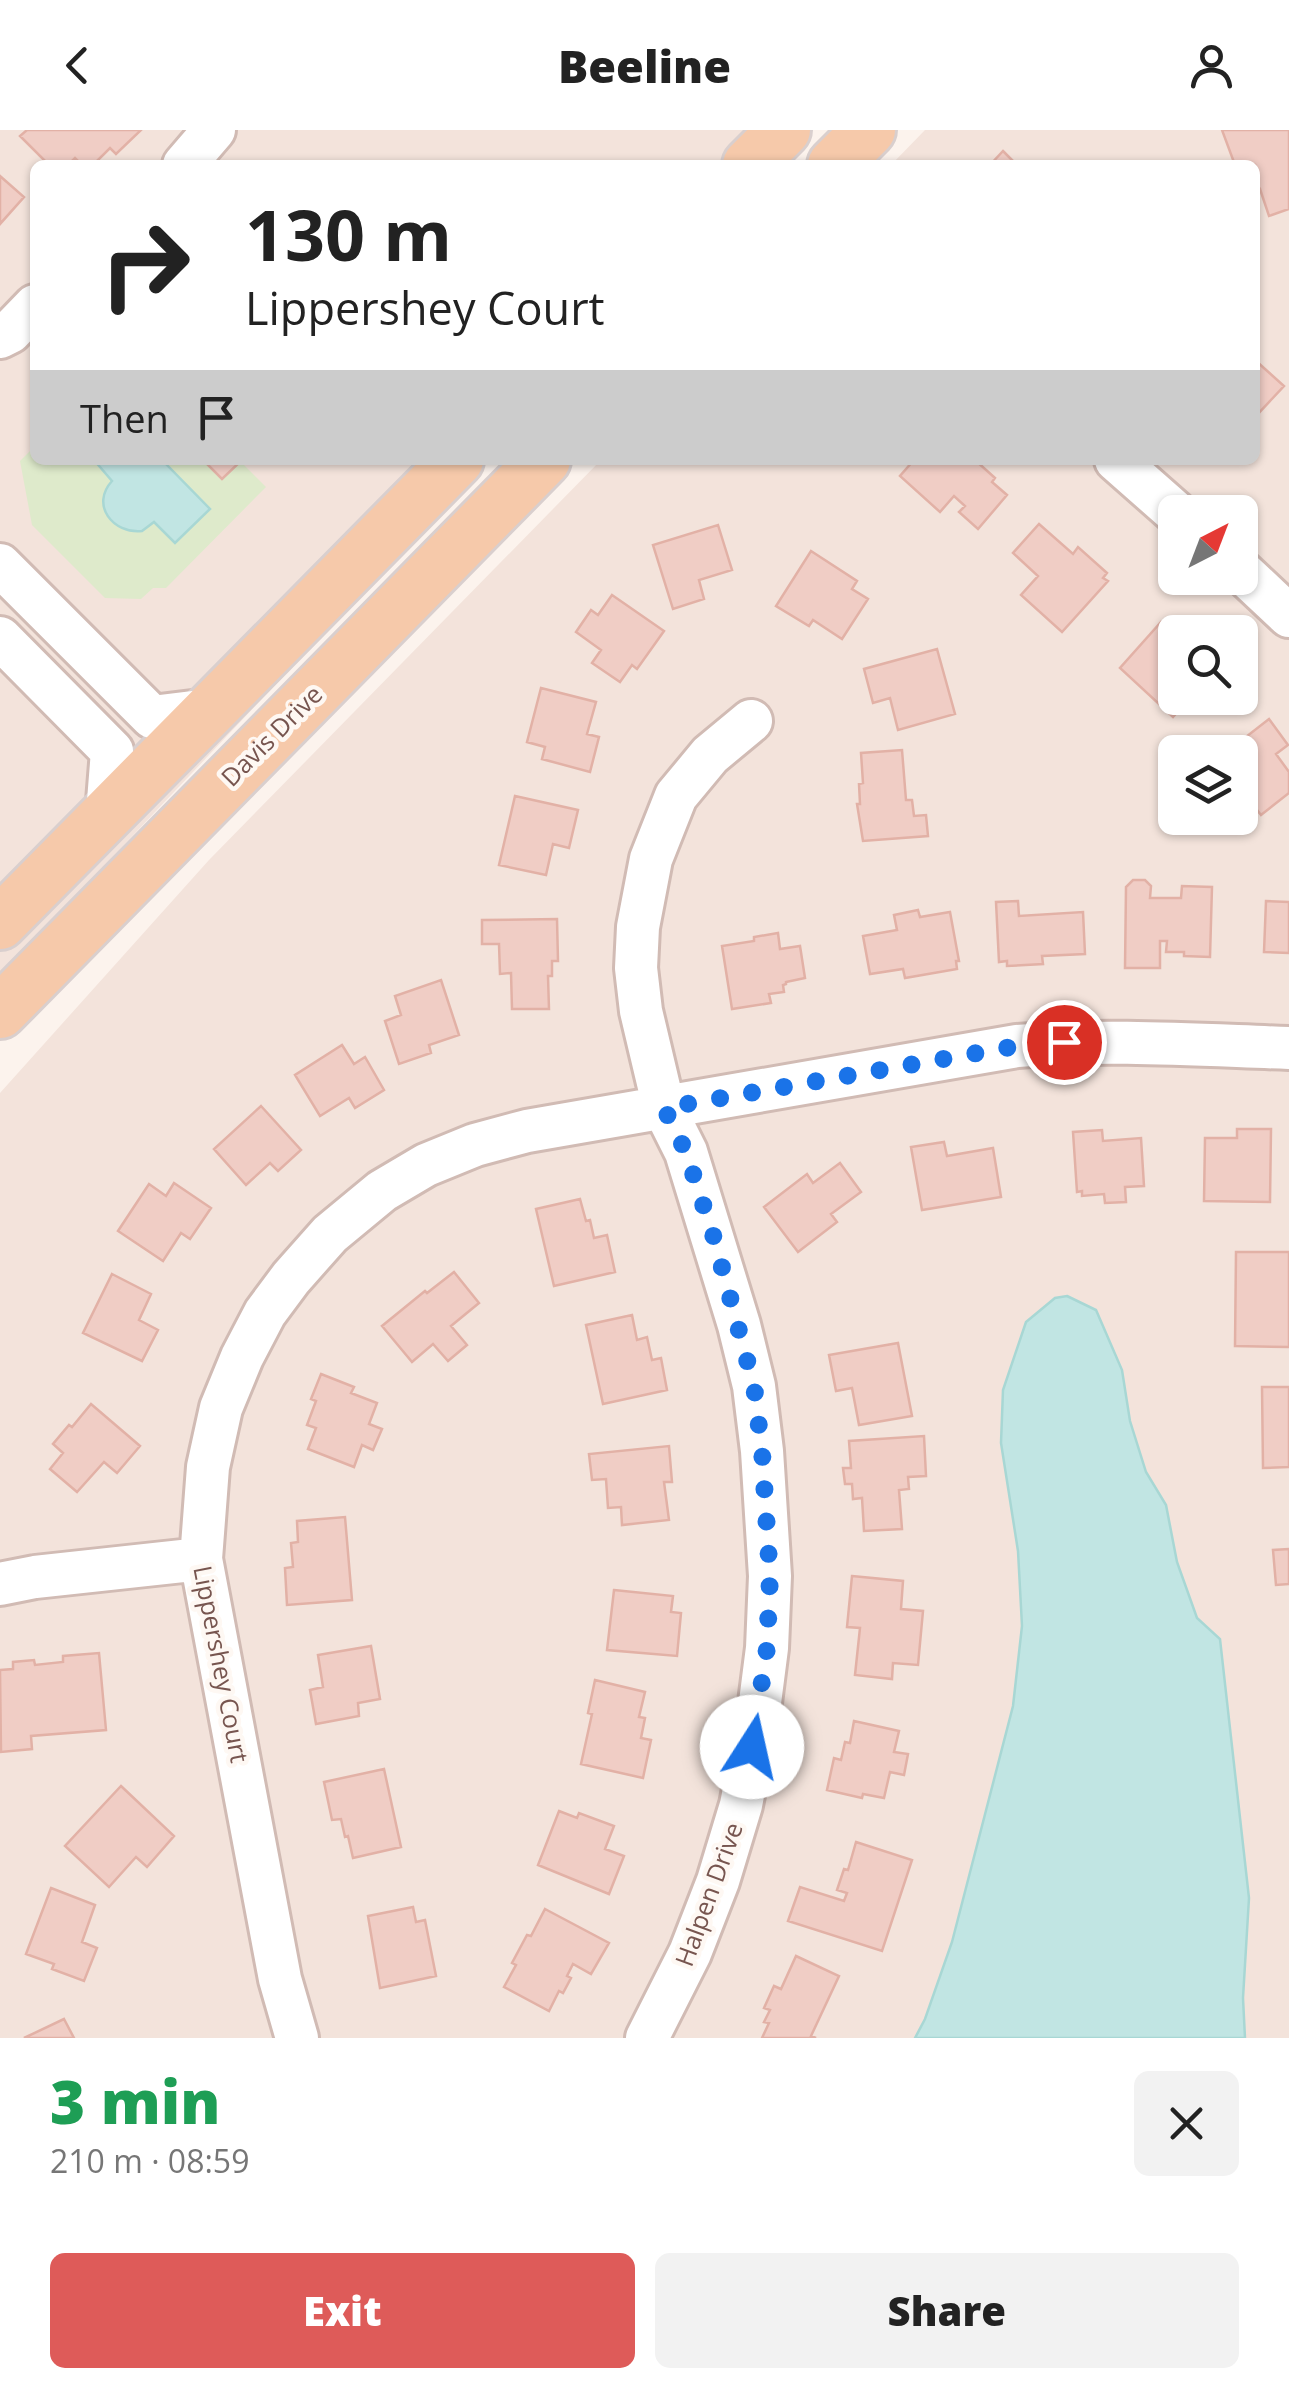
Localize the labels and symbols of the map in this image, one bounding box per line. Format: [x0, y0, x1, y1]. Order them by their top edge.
north arrow [1158, 495, 1258, 595]
street label: Davis Drive [213, 677, 329, 793]
pin [1022, 1000, 1107, 1085]
street label: Lippershey Court [186, 1563, 258, 1765]
position arrow [700, 1695, 804, 1799]
street label: Halpen Drive [666, 1817, 750, 1971]

